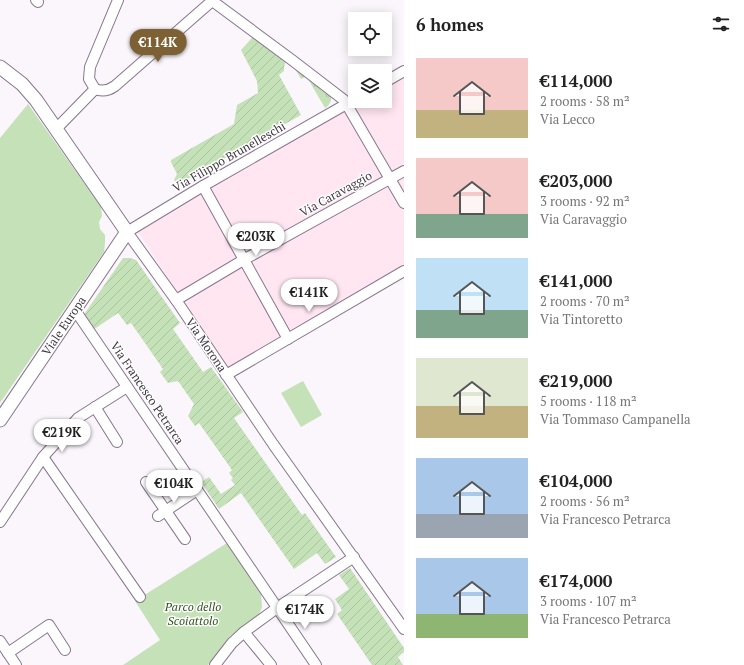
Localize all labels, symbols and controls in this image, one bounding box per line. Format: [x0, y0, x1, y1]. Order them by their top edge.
map controls [348, 12, 392, 108]
button: locate [348, 12, 392, 56]
text: 6 homes [416, 13, 484, 36]
icon: filters [710, 13, 732, 35]
pin: €114K [130, 29, 186, 63]
text: €114K [139, 33, 177, 51]
button: layers [348, 64, 392, 108]
text: €114,000 [540, 69, 612, 92]
icon: home [448, 74, 496, 122]
text: 2 rooms · 58 m² [540, 92, 630, 110]
text: Via Lecco [540, 110, 595, 128]
street label: Via Filippo Brunelleschi [170, 118, 288, 195]
street label: Via Caravaggio [297, 167, 375, 220]
text: €203,000 [540, 169, 612, 192]
icon: home [448, 174, 496, 222]
text: 3 rooms · 92 m² [540, 192, 630, 210]
text: Via Caravaggio [540, 210, 627, 228]
pin: €203K [228, 223, 284, 257]
text: €203K [237, 227, 275, 245]
text: €141,000 [540, 269, 612, 292]
icon: home [448, 274, 496, 322]
pin: €141K [281, 279, 337, 313]
text: €141K [290, 283, 328, 301]
text: 2 rooms · 70 m² [540, 292, 630, 310]
street label: Viale Europa [38, 293, 89, 358]
text: Via Tintoretto [540, 310, 623, 328]
street label: Via Morona [183, 315, 230, 375]
street label: Via Francesco Petrarca [107, 338, 187, 447]
text: €219,000 [540, 369, 612, 392]
icon: home [448, 374, 496, 422]
text: 5 rooms · 118 m² [540, 392, 637, 410]
text: Via Tommaso Campanella [540, 410, 691, 428]
pin: €219K [34, 419, 90, 453]
text: €219K [43, 423, 81, 441]
text: €104,000 [540, 469, 612, 492]
pin: €104K [146, 470, 202, 504]
text: €104K [155, 474, 193, 492]
icon: home [448, 474, 496, 522]
text: 2 rooms · 56 m² [540, 492, 630, 510]
text: Via Francesco Petrarca [540, 510, 671, 528]
text: €174,000 [540, 569, 612, 592]
icon: home [448, 574, 496, 622]
text: 3 rooms · 107 m² [540, 592, 637, 610]
pin: €174K [277, 596, 333, 630]
park label: Parco dello Scoiattolo [164, 599, 221, 628]
text: €174K [286, 600, 324, 618]
text: Via Francesco Petrarca [540, 610, 671, 628]

